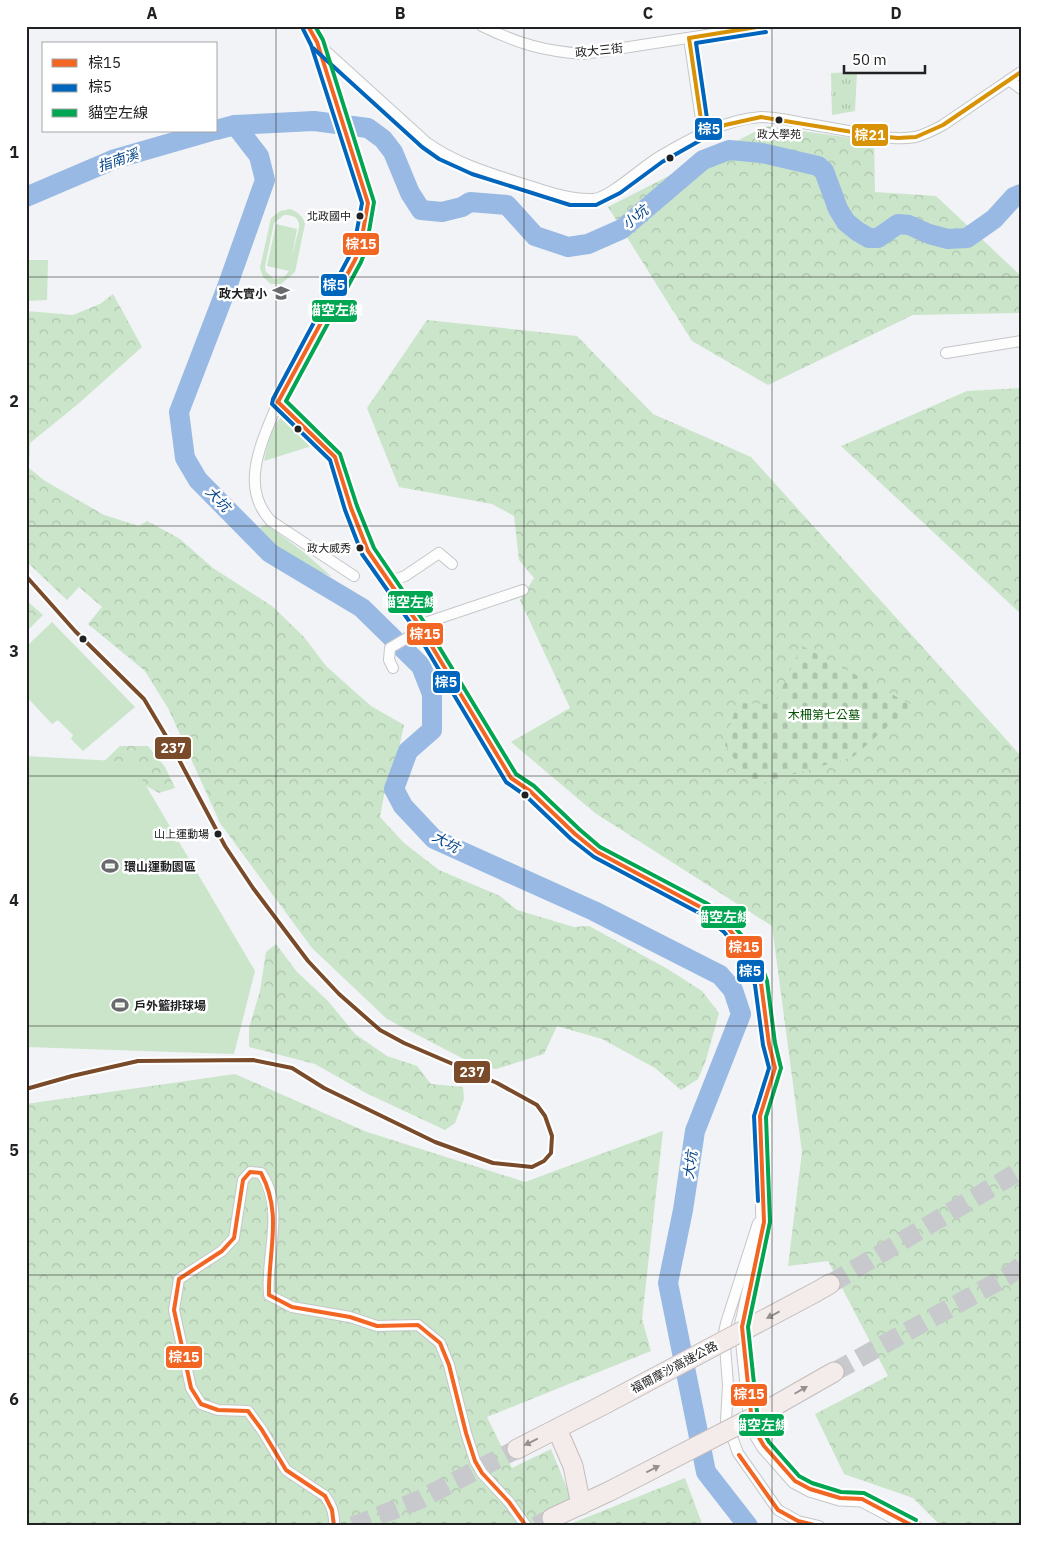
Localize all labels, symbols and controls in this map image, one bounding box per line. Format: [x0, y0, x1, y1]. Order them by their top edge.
text: A [147, 3, 158, 23]
text: B [395, 3, 406, 23]
text: C [643, 3, 653, 23]
text: D [890, 3, 902, 23]
street label: 政大三街 [574, 40, 624, 60]
legend [42, 42, 218, 132]
scale bar [844, 42, 926, 74]
text: 50 m [852, 50, 887, 69]
text: 棕15 [88, 53, 121, 72]
text: 棕5 [88, 77, 112, 96]
text: 貓空左線 [88, 103, 148, 122]
marker: 政大學苑 [774, 115, 784, 125]
line badge: 棕5 [694, 117, 723, 141]
text: 棕5 [698, 120, 720, 138]
line badge: 棕21 [851, 123, 889, 147]
text: 棕21 [855, 126, 886, 144]
place label: 政大學苑 [757, 127, 801, 141]
text: 1 [9, 142, 19, 162]
water label: 指南溪 [95, 144, 143, 175]
unlabelled marker [665, 153, 675, 163]
water label: 小坑 [618, 200, 653, 233]
place label: 北政國中 [307, 209, 351, 223]
marker: 北政國中 [355, 211, 365, 221]
line badge: 棕15 [342, 232, 380, 256]
text: 棕15 [346, 235, 376, 253]
line badge: 棕5 [320, 273, 348, 297]
text: 棕5 [323, 276, 345, 294]
school or university icon: 政大實小 [271, 283, 291, 303]
place label: 政大實小 [219, 286, 267, 301]
line badge: 貓空左線 [311, 299, 358, 323]
text: 貓空左線 [307, 301, 363, 319]
text: 2 [9, 391, 19, 411]
unlabelled marker [293, 424, 303, 434]
water label: 大坑 [202, 483, 236, 517]
place label: 政大威秀 [307, 541, 351, 555]
marker: 政大威秀 [355, 543, 365, 553]
line badge: 貓空左線 [387, 590, 434, 614]
text: 貓空左線 [382, 593, 438, 611]
line badge: 棕15 [406, 622, 444, 646]
text: 棕15 [410, 625, 440, 643]
unlabelled marker [78, 634, 88, 644]
text: 3 [9, 641, 19, 661]
line badge: 棕5 [432, 670, 461, 694]
text: 棕5 [435, 673, 457, 691]
park label: 木柵第七公墓 [788, 707, 860, 722]
line badge: 237 [154, 736, 192, 760]
text: 237 [160, 739, 186, 757]
unlabelled marker [520, 790, 530, 800]
place label: 山上運動場 [154, 827, 209, 841]
water label: 大坑 [429, 827, 464, 858]
marker: 山上運動場 [213, 829, 223, 839]
sports icon: 環山運動園區 [100, 856, 120, 876]
place label: 環山運動園區 [124, 859, 196, 874]
text: 4 [9, 890, 19, 910]
line badge: 貓空左線 [700, 905, 747, 929]
text: 貓空左線 [695, 908, 751, 926]
line badge: 棕15 [725, 935, 763, 959]
text: 棕15 [729, 938, 759, 956]
line badge: 棕5 [736, 959, 765, 983]
text: 棕5 [739, 962, 761, 980]
sports icon: 戶外籃排球場 [110, 995, 130, 1015]
place label: 戶外籃排球場 [134, 998, 206, 1013]
line badge: 237 [453, 1060, 491, 1084]
text: 237 [459, 1063, 485, 1081]
text: 5 [9, 1140, 19, 1160]
water label: 大坑 [679, 1148, 701, 1180]
one-way arrow [766, 1311, 780, 1319]
street label: 福爾摩沙高速公路 [628, 1338, 720, 1396]
line badge: 棕15 [165, 1345, 203, 1369]
text: 棕15 [169, 1348, 199, 1366]
line badge: 棕15 [730, 1383, 768, 1407]
text: 棕15 [734, 1385, 764, 1403]
one-way arrow [795, 1386, 808, 1395]
text: 6 [9, 1389, 19, 1409]
line badge: 貓空左線 [738, 1413, 785, 1437]
text: 貓空左線 [733, 1416, 789, 1434]
one-way arrow [524, 1438, 538, 1446]
one-way arrow [646, 1464, 660, 1473]

